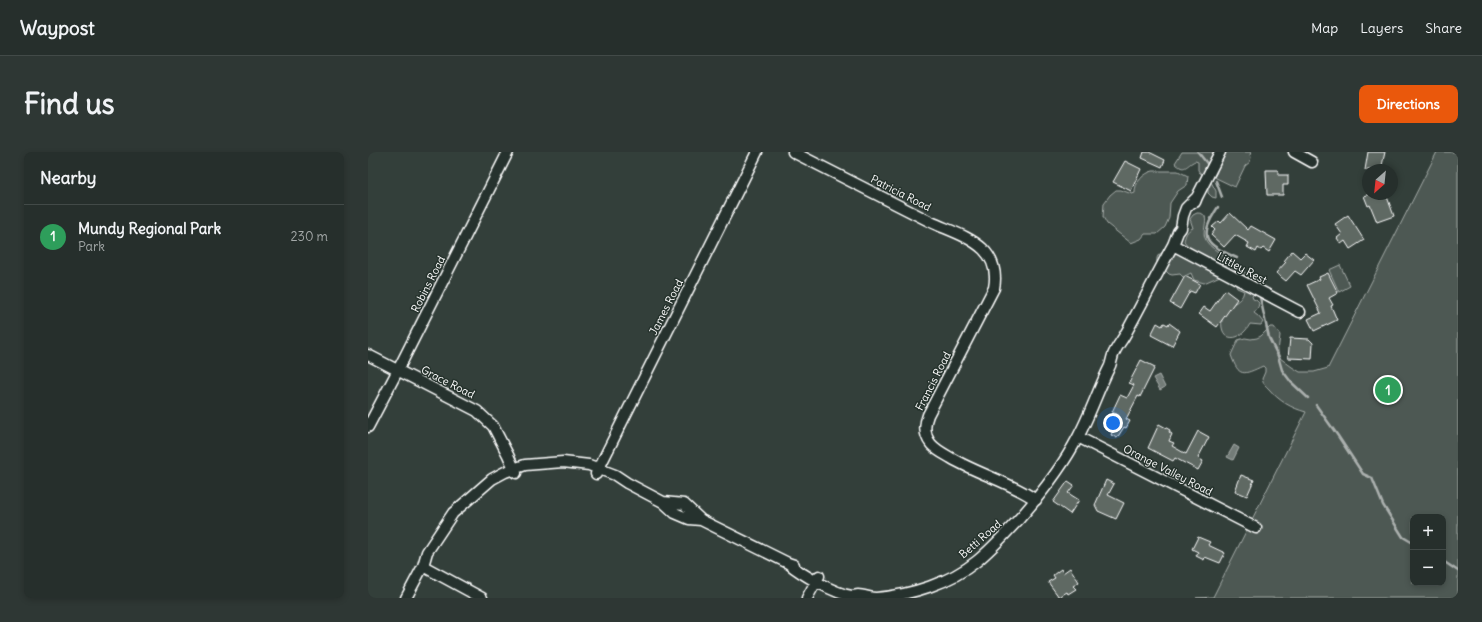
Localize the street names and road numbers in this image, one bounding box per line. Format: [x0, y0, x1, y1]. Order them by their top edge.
street label: Patricia Road [868, 172, 934, 214]
street label: Littley Rest [1215, 249, 1270, 287]
street label: Robins Road [408, 253, 448, 315]
street label: James Road [646, 276, 686, 337]
street label: Francis Road [912, 349, 954, 413]
street label: Grace Road [419, 363, 478, 402]
street label: Orange Valley Road [1121, 441, 1215, 499]
street label: Betti Road [956, 517, 1004, 561]

